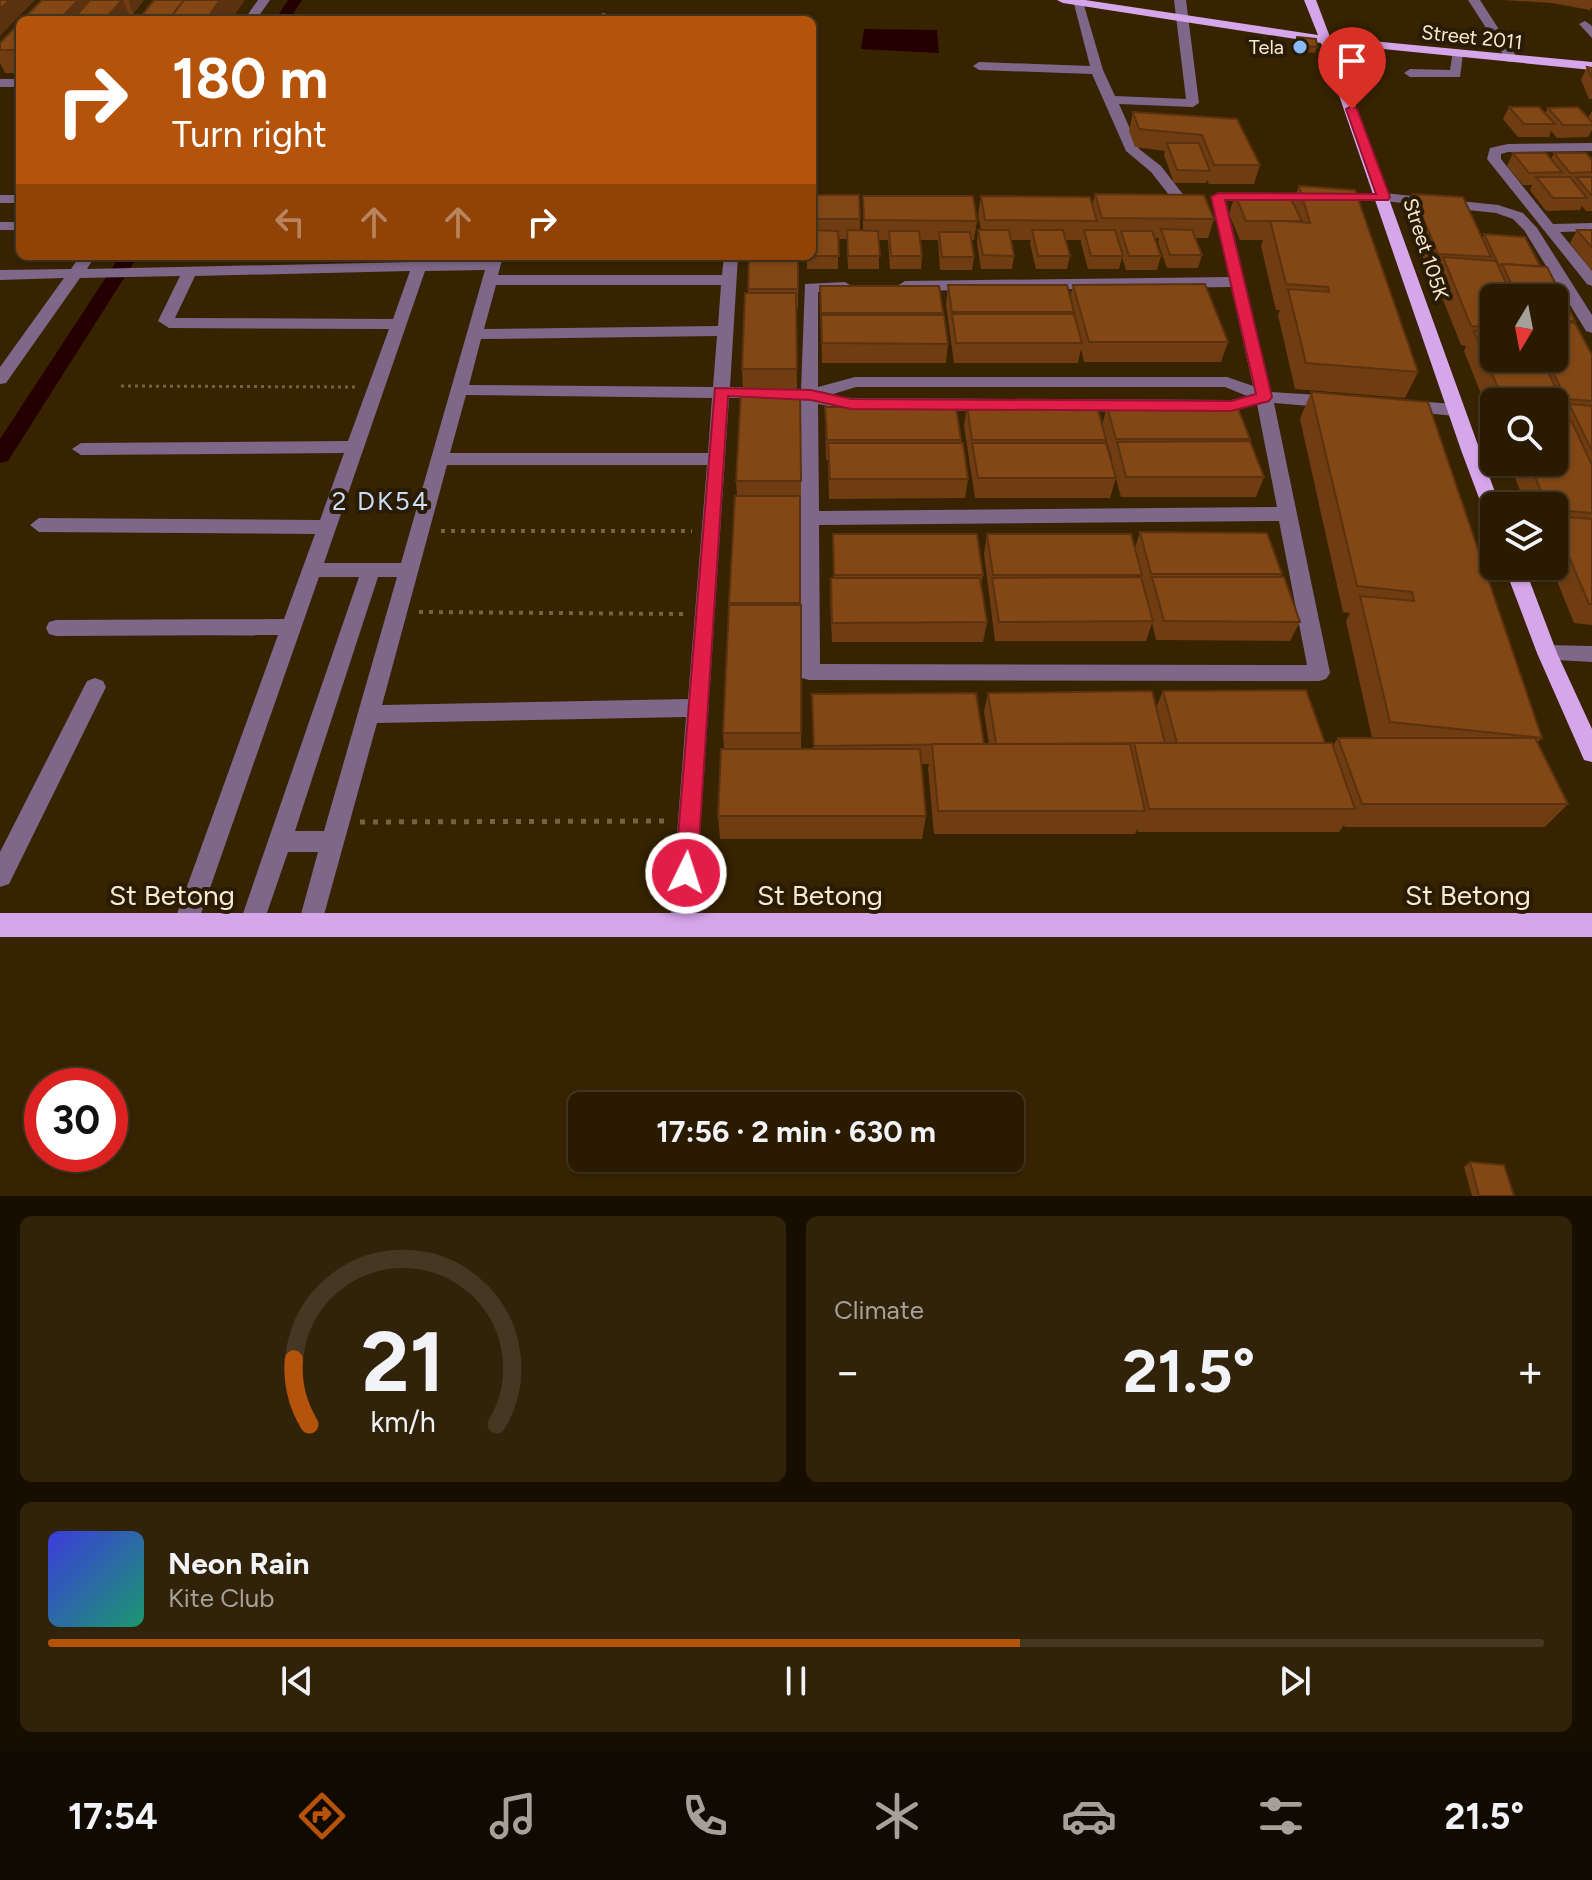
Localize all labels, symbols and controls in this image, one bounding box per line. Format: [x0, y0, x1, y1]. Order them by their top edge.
street label: Street 2011 [1420, 20, 1524, 54]
pin [1318, 27, 1386, 109]
place label: Tela [1249, 35, 1284, 59]
marker: Tela [1291, 38, 1309, 56]
icon: arrive [1330, 39, 1374, 83]
text: 180 m [172, 45, 328, 112]
icon: right [40, 48, 144, 152]
text: Turn right [172, 113, 327, 156]
street label: Street 105K [1398, 195, 1454, 304]
icon: left [268, 200, 312, 244]
icon: ahead [352, 200, 396, 244]
icon: ahead [436, 200, 480, 244]
icon: right [520, 200, 564, 244]
north arrow [1480, 284, 1568, 372]
map controls [1480, 284, 1568, 580]
button: search [1480, 388, 1568, 476]
district label: 2 DK54 [332, 485, 430, 517]
button: layers [1480, 492, 1568, 580]
position arrow [644, 831, 728, 915]
street label: St Betong [109, 878, 235, 912]
street label: St Betong [757, 878, 883, 912]
street label: St Betong [1405, 878, 1531, 912]
speed limit sign: 30 [24, 1068, 128, 1172]
text: 17:56 · 2 min · 630 m [656, 1113, 936, 1150]
text: Climate [834, 1294, 924, 1326]
text: 21 [361, 1312, 445, 1412]
text: 21.5° [1123, 1335, 1255, 1407]
text: − [834, 1345, 861, 1398]
text: + [1517, 1345, 1544, 1398]
text: km/h [370, 1405, 436, 1439]
text: Neon Rain [168, 1545, 310, 1582]
text: Kite Club [168, 1582, 274, 1614]
icon: previous [275, 1659, 319, 1703]
icon: pause [774, 1659, 818, 1703]
icon: next [1273, 1659, 1317, 1703]
icon: directions [294, 1788, 350, 1844]
icon: music [485, 1788, 541, 1844]
icon: phone [677, 1788, 733, 1844]
icon: climate [869, 1788, 925, 1844]
icon: car [1061, 1788, 1117, 1844]
icon: filters [1253, 1788, 1309, 1844]
text: 17:54 [68, 1795, 158, 1838]
text: 21.5° [1445, 1795, 1524, 1838]

